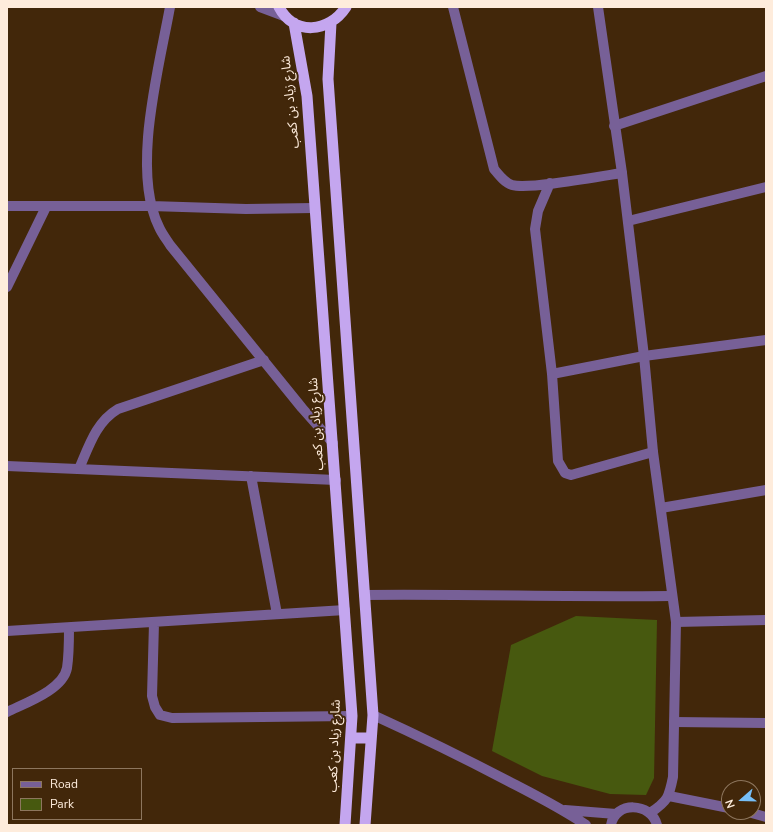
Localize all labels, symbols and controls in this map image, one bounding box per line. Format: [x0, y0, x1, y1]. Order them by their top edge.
street label: شارع زياد بن كعب [278, 55, 304, 149]
street label: شارع زياد بن كعب [306, 377, 328, 471]
street label: شارع زياد بن كعب [326, 699, 344, 793]
legend [12, 768, 142, 820]
text: Road [50, 776, 78, 792]
north arrow [721, 780, 761, 820]
text: Park [50, 796, 74, 812]
text: N [722, 798, 739, 810]

